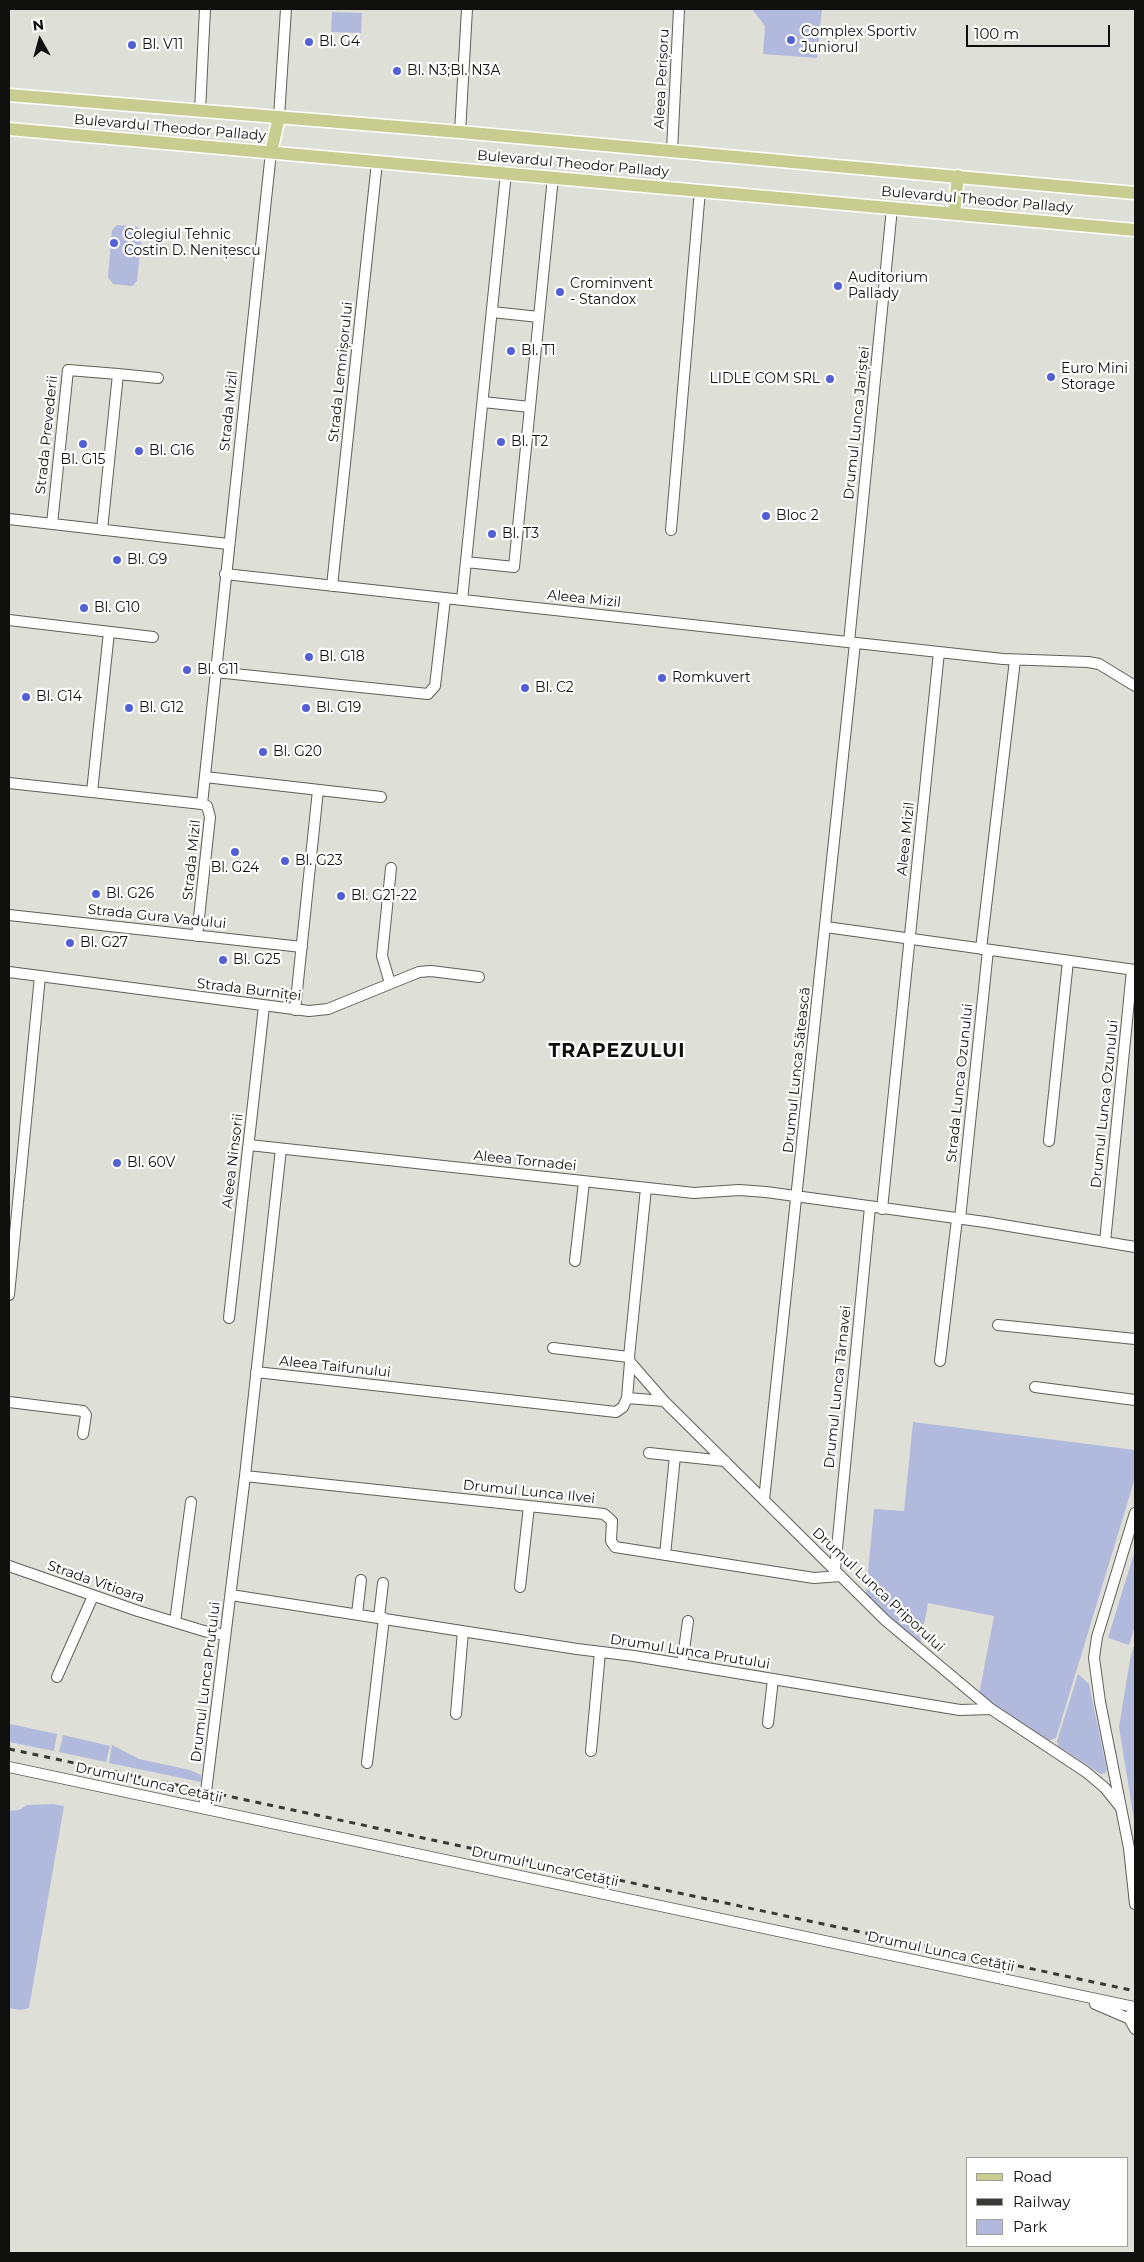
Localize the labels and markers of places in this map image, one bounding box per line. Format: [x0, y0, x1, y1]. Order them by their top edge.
place label: Complex Sportiv Juniorul [801, 24, 917, 56]
place label: Bl. G4 [319, 34, 360, 50]
marker: Complex Sportiv Juniorul [785, 34, 797, 46]
marker: Bl. G4 [303, 36, 315, 48]
place label: Bl. V11 [142, 37, 183, 53]
marker: Bl. V11 [126, 39, 138, 51]
place label: Bl. N3;Bl. N3A [407, 63, 501, 79]
marker: Bl. N3;Bl. N3A [391, 65, 403, 77]
place label: Colegiul Tehnic Costin D. Nenițescu [124, 227, 261, 260]
marker: Colegiul Tehnic Costin D. Nenițescu [108, 237, 120, 249]
place label: Auditorium Pallady [848, 270, 928, 302]
place label: Crominvent - Standox [570, 276, 653, 308]
marker: Auditorium Pallady [832, 280, 844, 292]
marker: Crominvent - Standox [554, 286, 566, 298]
place label: Bl. T1 [521, 343, 556, 359]
marker: Bl. T1 [505, 345, 517, 357]
place label: Euro Mini Storage [1061, 361, 1128, 394]
place label: LIDLE COM SRL [709, 371, 820, 387]
marker: Euro Mini Storage [1045, 371, 1057, 383]
marker: LIDLE COM SRL [824, 373, 836, 385]
place label: Bl. T2 [511, 434, 548, 450]
marker: Bl. T2 [495, 436, 507, 448]
marker: Bl. G15 [77, 438, 89, 450]
place label: Bl. G16 [149, 443, 194, 459]
marker: Bl. G16 [133, 445, 145, 457]
place label: Bl. G15 [61, 452, 105, 468]
place label: Bloc 2 [776, 508, 819, 524]
marker: Bloc 2 [760, 510, 772, 522]
place label: Bl. T3 [502, 526, 539, 542]
marker: Bl. T3 [486, 528, 498, 540]
place label: Bl. G9 [127, 552, 167, 568]
marker: Bl. G9 [111, 554, 123, 566]
place label: Bl. G10 [94, 600, 140, 616]
marker: Bl. G10 [78, 602, 90, 614]
place label: Bl. G18 [319, 649, 365, 665]
marker: Bl. G18 [303, 651, 315, 663]
place label: Bl. G11 [197, 662, 239, 678]
marker: Bl. G11 [181, 664, 193, 676]
place label: Romkuvert [672, 670, 751, 686]
marker: Romkuvert [656, 672, 668, 684]
place label: Bl. C2 [535, 680, 574, 696]
marker: Bl. C2 [519, 682, 531, 694]
place label: Bl. G14 [36, 689, 82, 705]
marker: Bl. G14 [20, 691, 32, 703]
place label: Bl. G12 [139, 700, 184, 716]
place label: Bl. G19 [316, 700, 361, 716]
marker: Bl. G12 [123, 702, 135, 714]
marker: Bl. G19 [300, 702, 312, 714]
place label: Bl. G20 [273, 744, 322, 760]
marker: Bl. G20 [257, 746, 269, 758]
marker: Bl. G24 [229, 846, 241, 858]
place label: Bl. G23 [295, 853, 343, 869]
marker: Bl. G23 [279, 855, 291, 867]
place label: Bl. G24 [211, 860, 259, 876]
place label: Bl. G26 [106, 886, 154, 902]
marker: Bl. G26 [90, 888, 102, 900]
place label: Bl. G21-22 [351, 888, 417, 904]
marker: Bl. G21-22 [335, 890, 347, 902]
place label: Bl. G27 [80, 935, 128, 951]
marker: Bl. G27 [64, 937, 76, 949]
place label: Bl. G25 [233, 952, 281, 968]
marker: Bl. G25 [217, 954, 229, 966]
place label: Bl. 60V [127, 1155, 175, 1171]
marker: Bl. 60V [111, 1157, 123, 1169]

